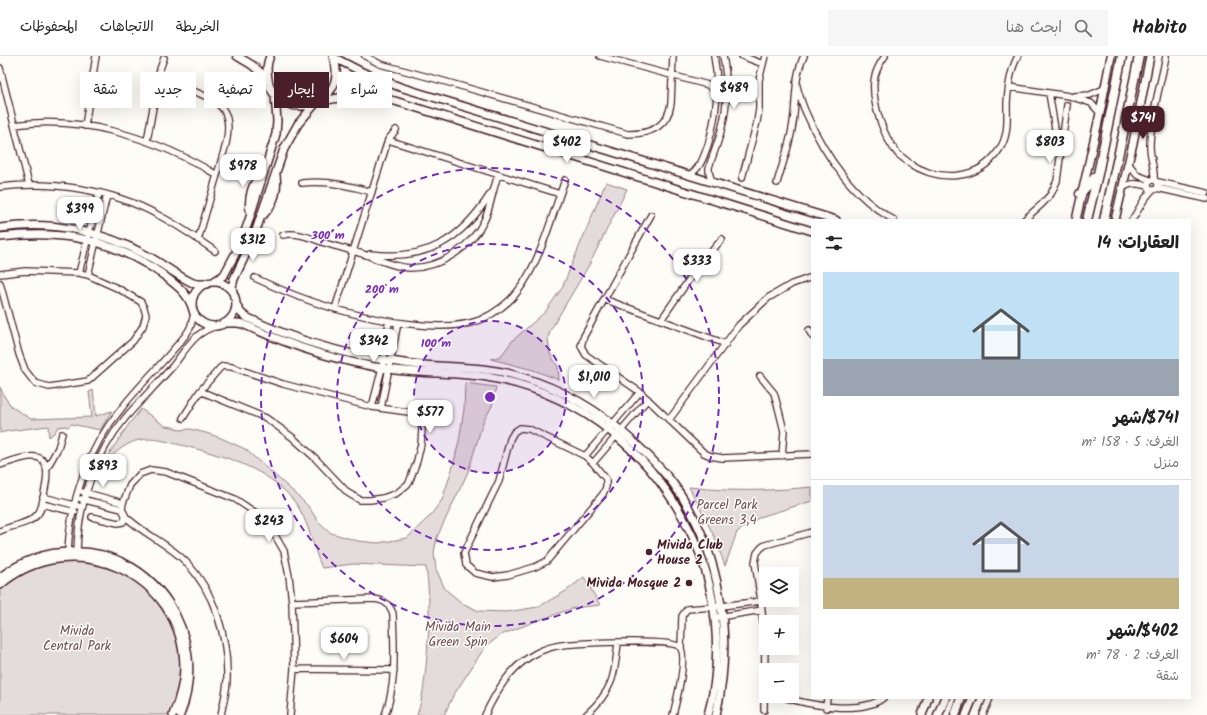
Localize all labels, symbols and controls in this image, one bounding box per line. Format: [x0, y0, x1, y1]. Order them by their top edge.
search box [828, 10, 1108, 46]
text: Habito [1132, 13, 1187, 43]
text: المحفوظات [20, 16, 78, 38]
text: الاتجاهات [100, 16, 154, 38]
text: الخريطة [176, 16, 219, 38]
text: ابحث هنا [1006, 16, 1062, 40]
icon: search [1072, 17, 1094, 39]
chip: شقة [80, 72, 132, 108]
chip: جديد [140, 72, 196, 108]
chip: تصفية [204, 72, 266, 108]
chip: إيجار [274, 72, 329, 108]
chip: شراء [337, 72, 392, 108]
pin: $489 [710, 76, 758, 110]
text: $489 [719, 78, 749, 99]
pin: $741 [1119, 106, 1167, 140]
text: $741 [1131, 108, 1155, 129]
pin: $402 [543, 130, 591, 164]
pin: $803 [1026, 130, 1074, 164]
text: $402 [552, 132, 582, 153]
text: $803 [1035, 132, 1065, 153]
pin: $978 [219, 154, 267, 188]
text: $978 [229, 156, 257, 177]
pin: $399 [56, 197, 104, 231]
text: $399 [66, 199, 94, 220]
text: 300 m [310, 226, 345, 245]
pin: $312 [229, 228, 277, 262]
text: $312 [240, 230, 266, 251]
text: العقارات: 14 [1097, 230, 1179, 257]
icon: filters [823, 232, 845, 254]
pin: $333 [673, 249, 721, 283]
text: $333 [682, 251, 712, 272]
text: 200 m [365, 280, 399, 299]
icon: home [965, 298, 1037, 370]
pin: $342 [350, 329, 398, 363]
text: $342 [359, 331, 389, 352]
text: 100 m [421, 334, 451, 353]
pin: $1,010 [561, 365, 627, 399]
text: $1,010 [578, 367, 610, 388]
centre of rings [483, 390, 497, 404]
pin: $577 [406, 400, 454, 434]
text: $577 [417, 402, 443, 423]
text: $741/شهر [1113, 405, 1179, 432]
text: الغرف: 5 · 158 m² [1082, 432, 1179, 453]
text: منزل [1153, 453, 1179, 474]
pin: $893 [79, 454, 127, 488]
text: $893 [88, 456, 118, 477]
park label: Parcel Park Greens 3,4 [696, 495, 758, 531]
pin: $243 [245, 509, 293, 543]
text: $243 [254, 511, 284, 532]
icon: home [965, 511, 1037, 583]
place label: Mivida Club House 2 [657, 535, 724, 571]
marker: Mivida Club House 2 [644, 547, 654, 557]
map controls [759, 567, 799, 703]
button: layers [759, 567, 799, 607]
place label: Mivida Mosque 2 [586, 573, 681, 594]
marker: Mivida Mosque 2 [684, 578, 694, 588]
button: + [759, 615, 799, 655]
park label: Mivida Main Green Spin [425, 617, 491, 653]
text: $402/شهر [1108, 618, 1179, 645]
park label: Mivida Central Park [43, 621, 112, 657]
pin: $604 [320, 627, 368, 661]
text: $604 [330, 629, 358, 650]
text: الغرف: 2 · 78 m² [1086, 645, 1179, 666]
button: − [759, 663, 799, 703]
text: شقة [1156, 666, 1179, 687]

